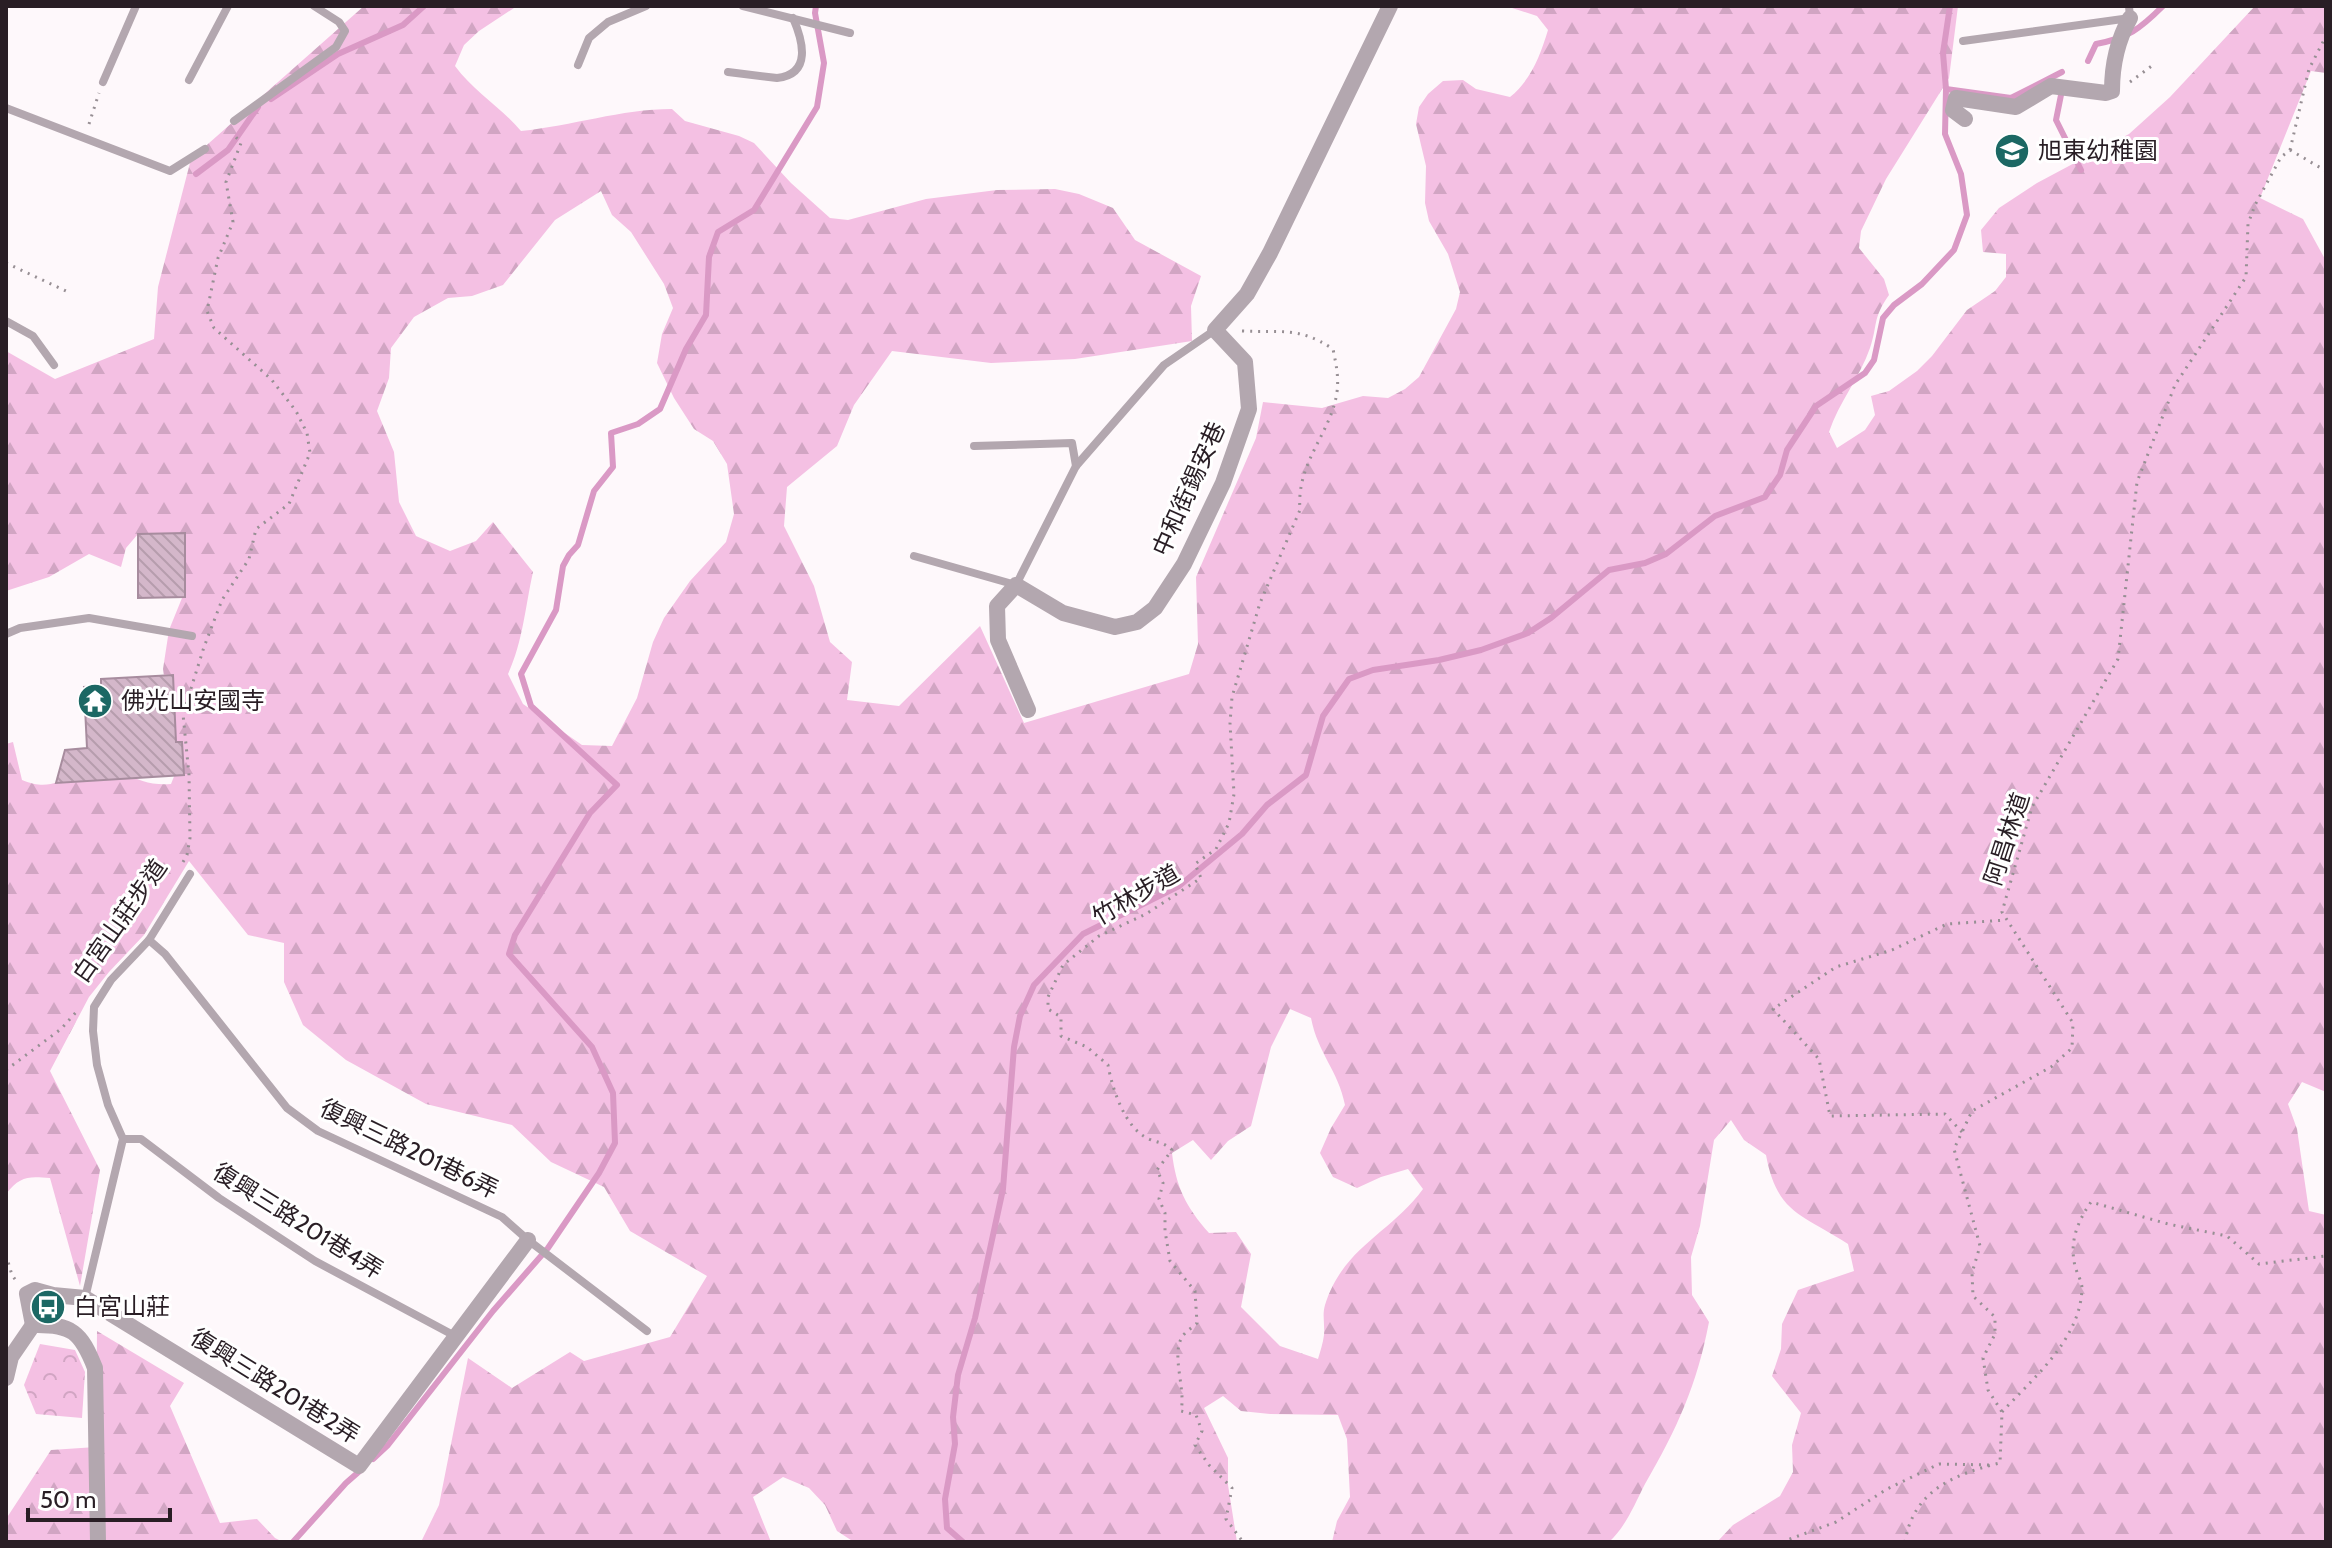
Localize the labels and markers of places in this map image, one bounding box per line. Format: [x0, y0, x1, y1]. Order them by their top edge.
school or university icon: 旭東幼稚園 [1993, 132, 2031, 170]
place label: 旭東幼稚園 [2038, 136, 2158, 165]
temple icon: 佛光山安國寺 [76, 682, 114, 720]
place label: 佛光山安國寺 [121, 686, 265, 715]
bus stop icon: 白宮山莊 [29, 1288, 67, 1326]
place label: 白宮山莊 [74, 1292, 170, 1321]

